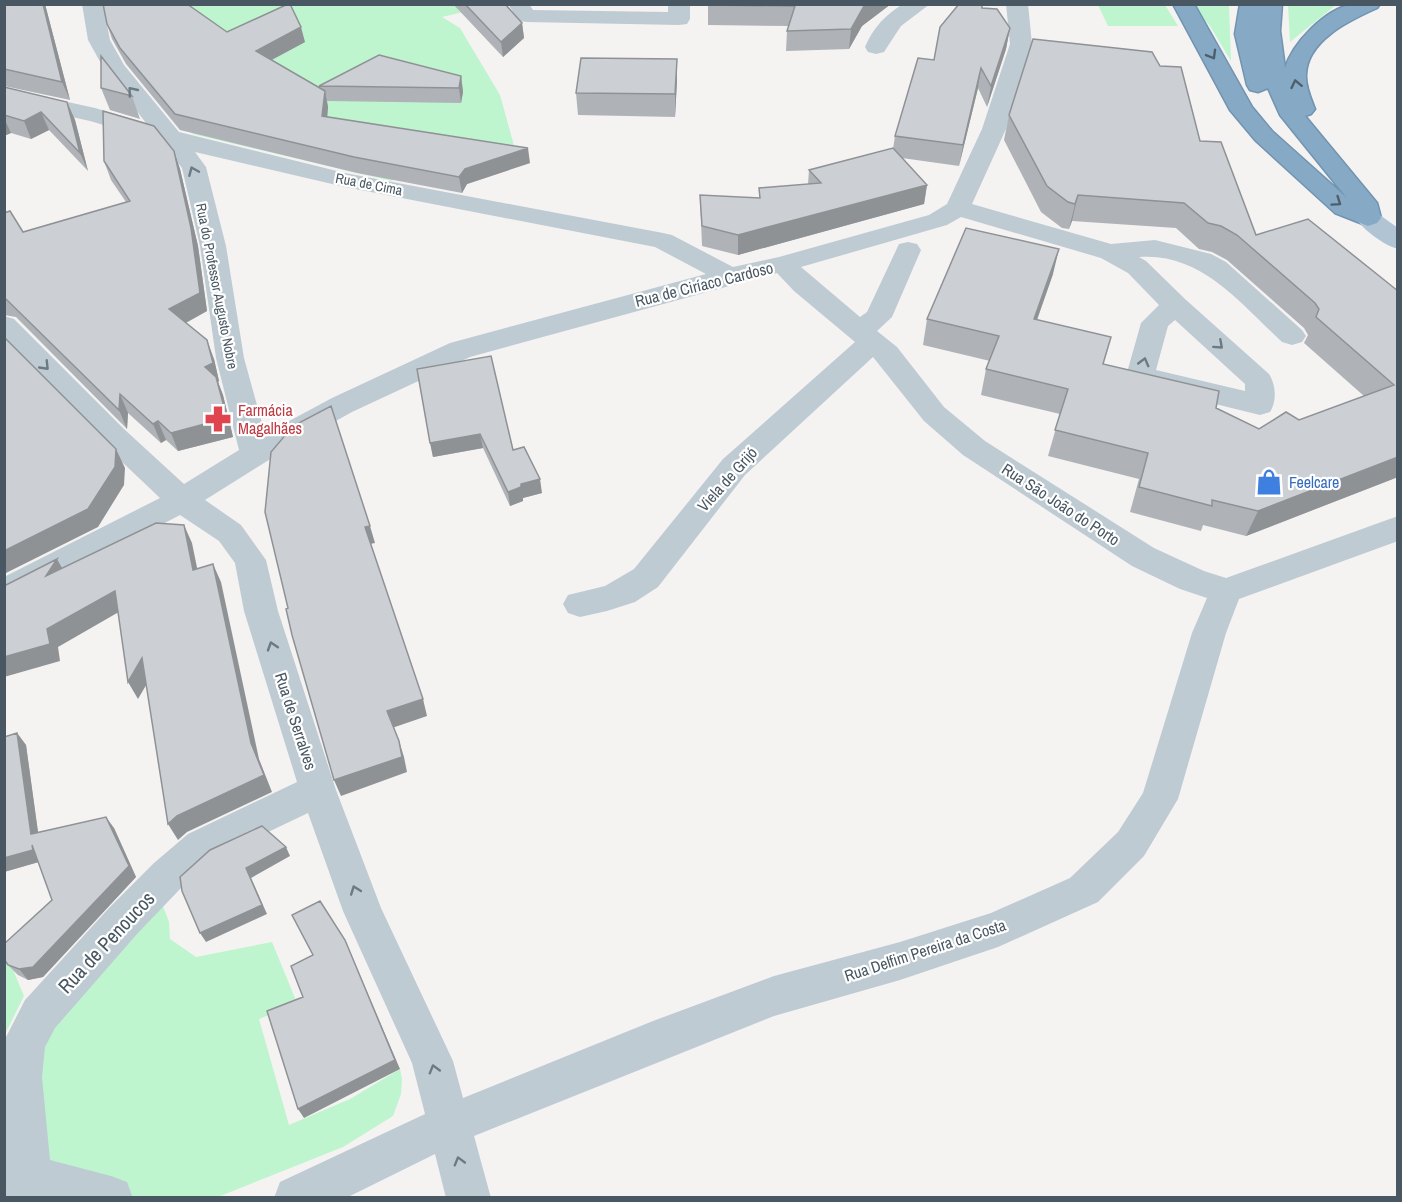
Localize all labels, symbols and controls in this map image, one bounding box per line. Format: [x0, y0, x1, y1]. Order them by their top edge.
one-way arrow [1204, 49, 1216, 60]
one-way arrow [1290, 79, 1303, 89]
one-way arrow [128, 87, 139, 98]
one-way arrow [188, 167, 200, 178]
street label: Rua de Cima [334, 169, 405, 199]
one-way arrow [1330, 195, 1341, 206]
street label: Rua do Professor Augusto Nobre [192, 202, 242, 370]
street label: Rua de Ciríaco Cardoso [633, 256, 775, 312]
one-way arrow [1212, 338, 1222, 349]
one-way arrow [1137, 357, 1149, 368]
one-way arrow [38, 359, 49, 370]
place label: Farmácia Magalhães [238, 399, 302, 439]
pharmacy icon: Farmácia Magalhães [203, 404, 233, 434]
street label: Viela de Grijó [692, 442, 762, 516]
street label: Rua São João do Porto [998, 458, 1124, 550]
shop icon: Feelcare [1254, 467, 1284, 497]
place label: Feelcare [1289, 471, 1339, 493]
one-way arrow [267, 641, 279, 652]
street label: Rua de Serralves [270, 669, 322, 773]
street label: Rua de Penoucos [52, 885, 160, 999]
one-way arrow [350, 885, 363, 896]
street label: Rua Delfim Pereira da Costa [841, 913, 1009, 986]
one-way arrow [428, 1064, 441, 1074]
one-way arrow [454, 1156, 466, 1167]

